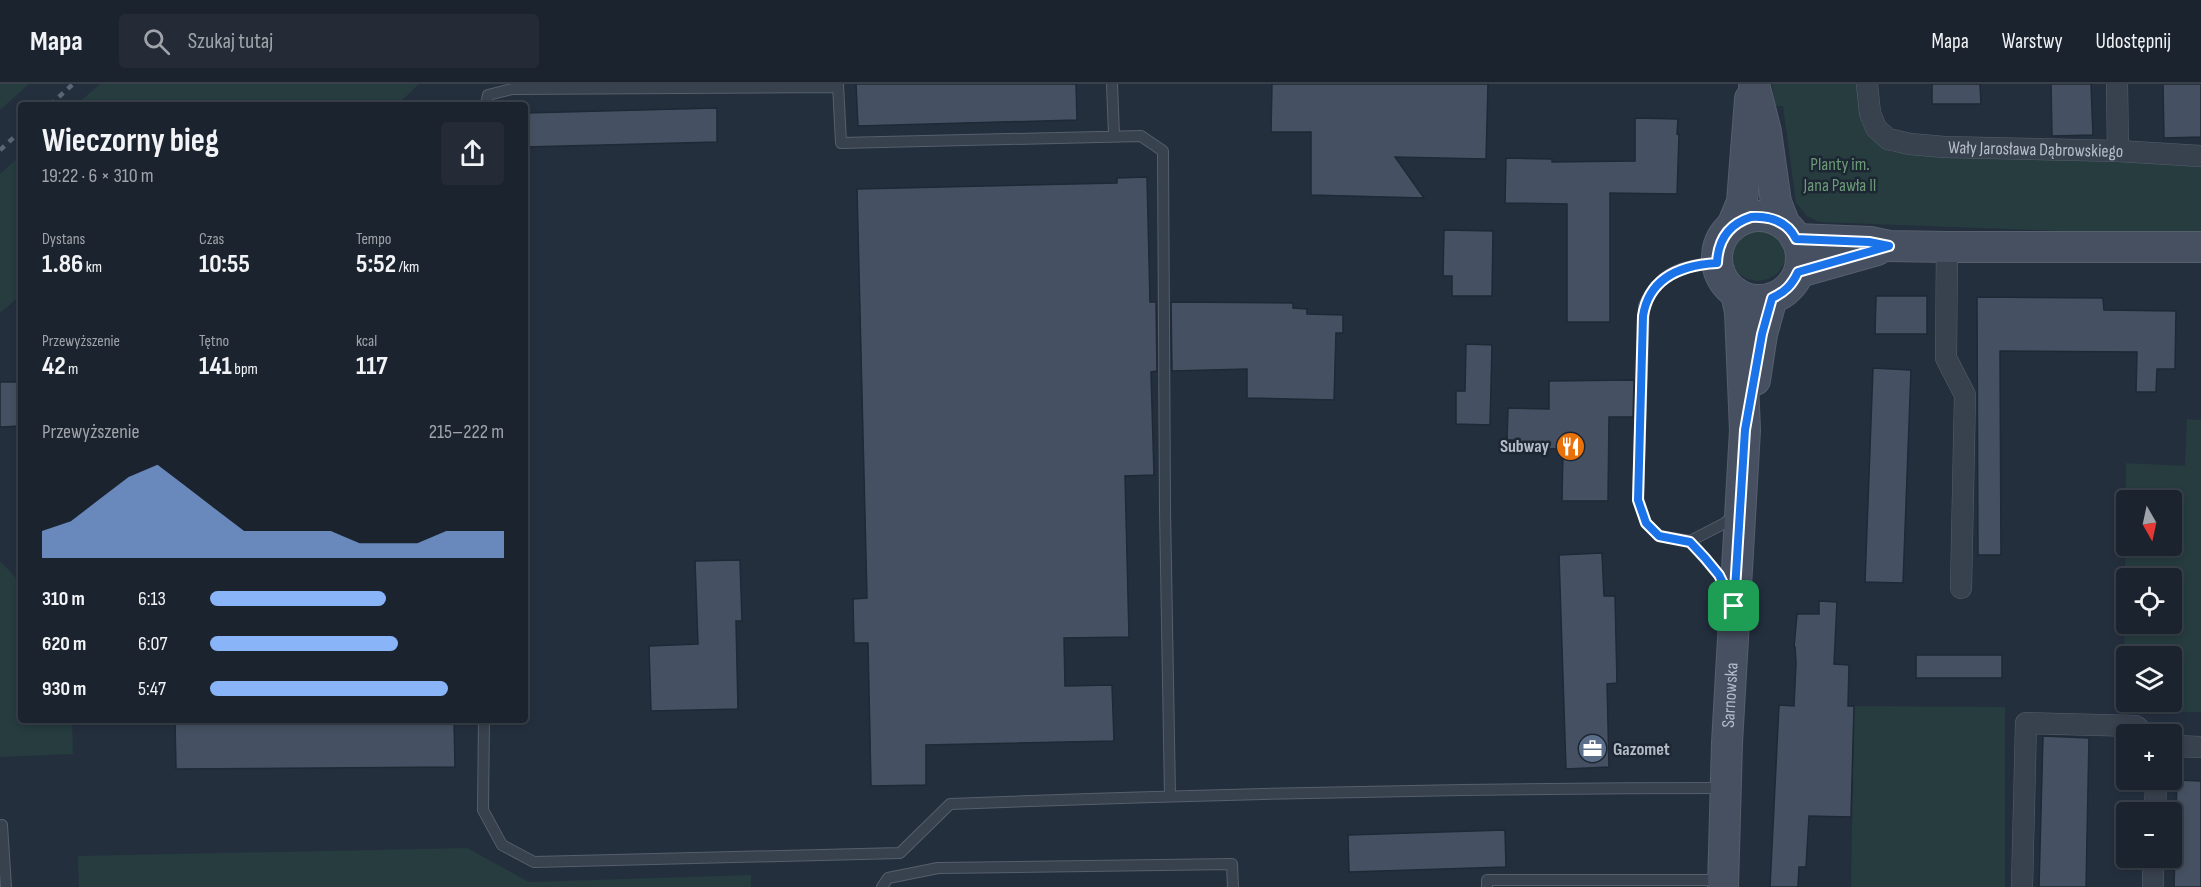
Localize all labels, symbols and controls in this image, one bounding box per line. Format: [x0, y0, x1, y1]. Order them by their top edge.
search box [119, 14, 539, 68]
text: Mapa [30, 25, 83, 58]
icon: search [140, 25, 173, 58]
text: Szukaj tutaj [188, 28, 273, 55]
text: Mapa [1931, 29, 1969, 54]
text: Warstwy [2002, 29, 2063, 54]
text: Udostępnij [2096, 29, 2171, 54]
text: Wieczorny bieg [42, 121, 219, 161]
button: share [441, 122, 504, 185]
street label: Wały Jarosława Dąbrowskiego [1948, 137, 2124, 162]
park label: Planty im. Jana Pawła II [1803, 154, 1876, 196]
text: 19:22 · 6 × 310 m [42, 164, 154, 188]
text: Dystans [42, 230, 85, 249]
text: Czas [199, 230, 224, 249]
text: Tempo [356, 230, 391, 249]
text: 1.86 [42, 249, 83, 280]
text: 10:55 [199, 249, 250, 280]
text: 5:52 [356, 249, 396, 280]
text: km [83, 258, 102, 277]
text: /km [396, 258, 419, 277]
text: Przewyższenie [42, 332, 120, 351]
text: Tętno [199, 332, 229, 351]
text: kcal [356, 332, 377, 351]
text: 42 [42, 351, 66, 382]
text: 141 [199, 351, 232, 382]
text: 117 [356, 351, 388, 382]
text: m [66, 360, 78, 379]
text: bpm [232, 360, 258, 379]
text: Przewyższenie [42, 420, 140, 444]
text: 215–222 m [429, 420, 504, 444]
restaurant icon: Subway [1554, 430, 1586, 462]
place label: Subway [1500, 436, 1549, 457]
north arrow [2116, 490, 2182, 556]
map controls [2116, 490, 2182, 868]
button: locate [2116, 568, 2182, 634]
pin [1708, 580, 1759, 631]
text: 310 m [42, 587, 85, 611]
text: 6:13 [138, 587, 166, 611]
icon: arrive [1717, 589, 1750, 622]
text: 620 m [42, 632, 86, 656]
text: 6:07 [138, 632, 167, 656]
button: layers [2116, 646, 2182, 712]
street label: Sarnowska [1717, 662, 1742, 728]
text: 930 m [42, 677, 86, 701]
text: 5:47 [138, 677, 166, 701]
button: + [2116, 724, 2182, 790]
office icon: Gazomet [1576, 733, 1608, 765]
place label: Gazomet [1613, 739, 1670, 760]
button: − [2116, 802, 2182, 868]

